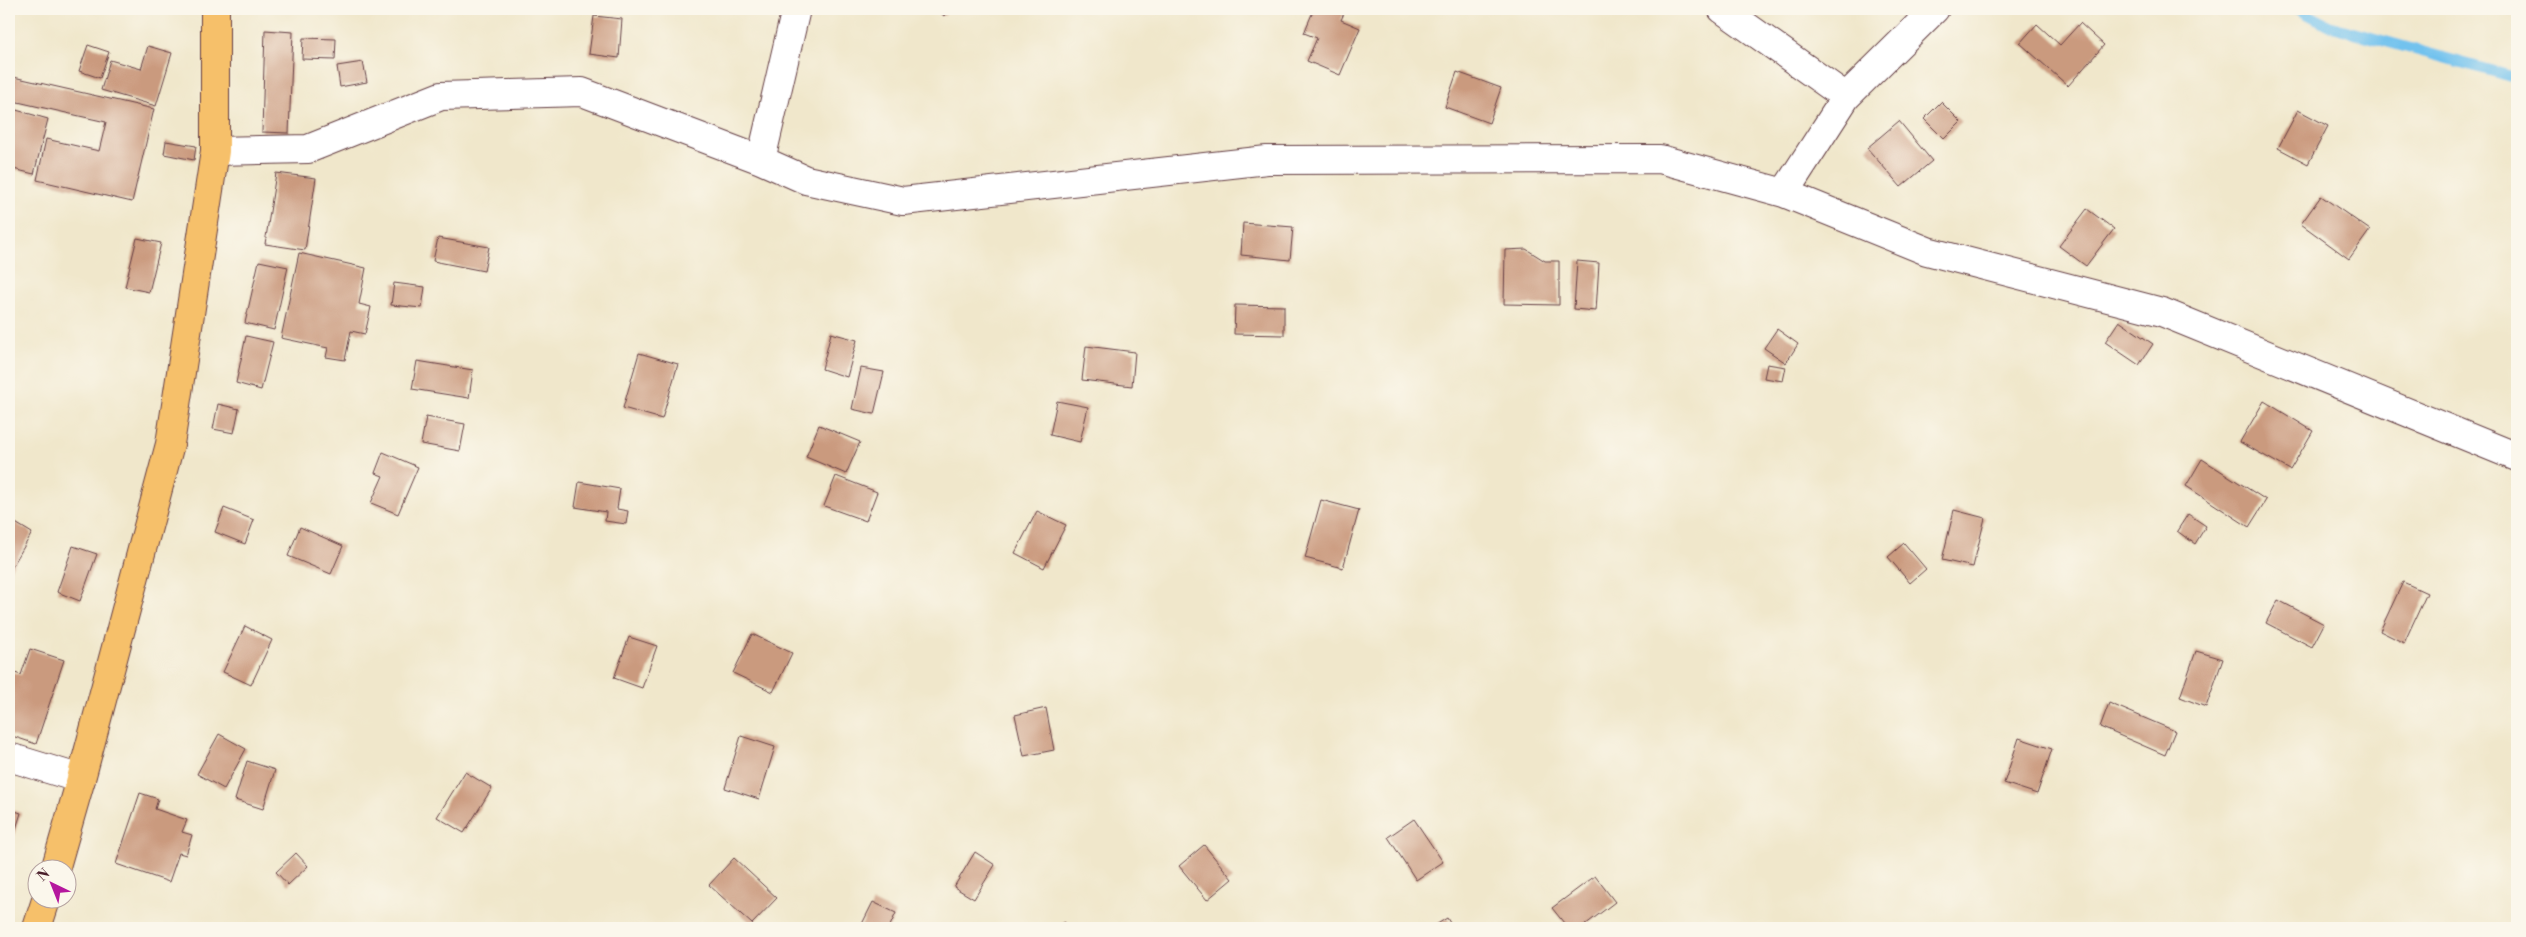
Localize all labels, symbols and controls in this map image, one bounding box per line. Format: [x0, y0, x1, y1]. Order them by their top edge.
north arrow [28, 860, 78, 910]
text: N [34, 865, 54, 886]

